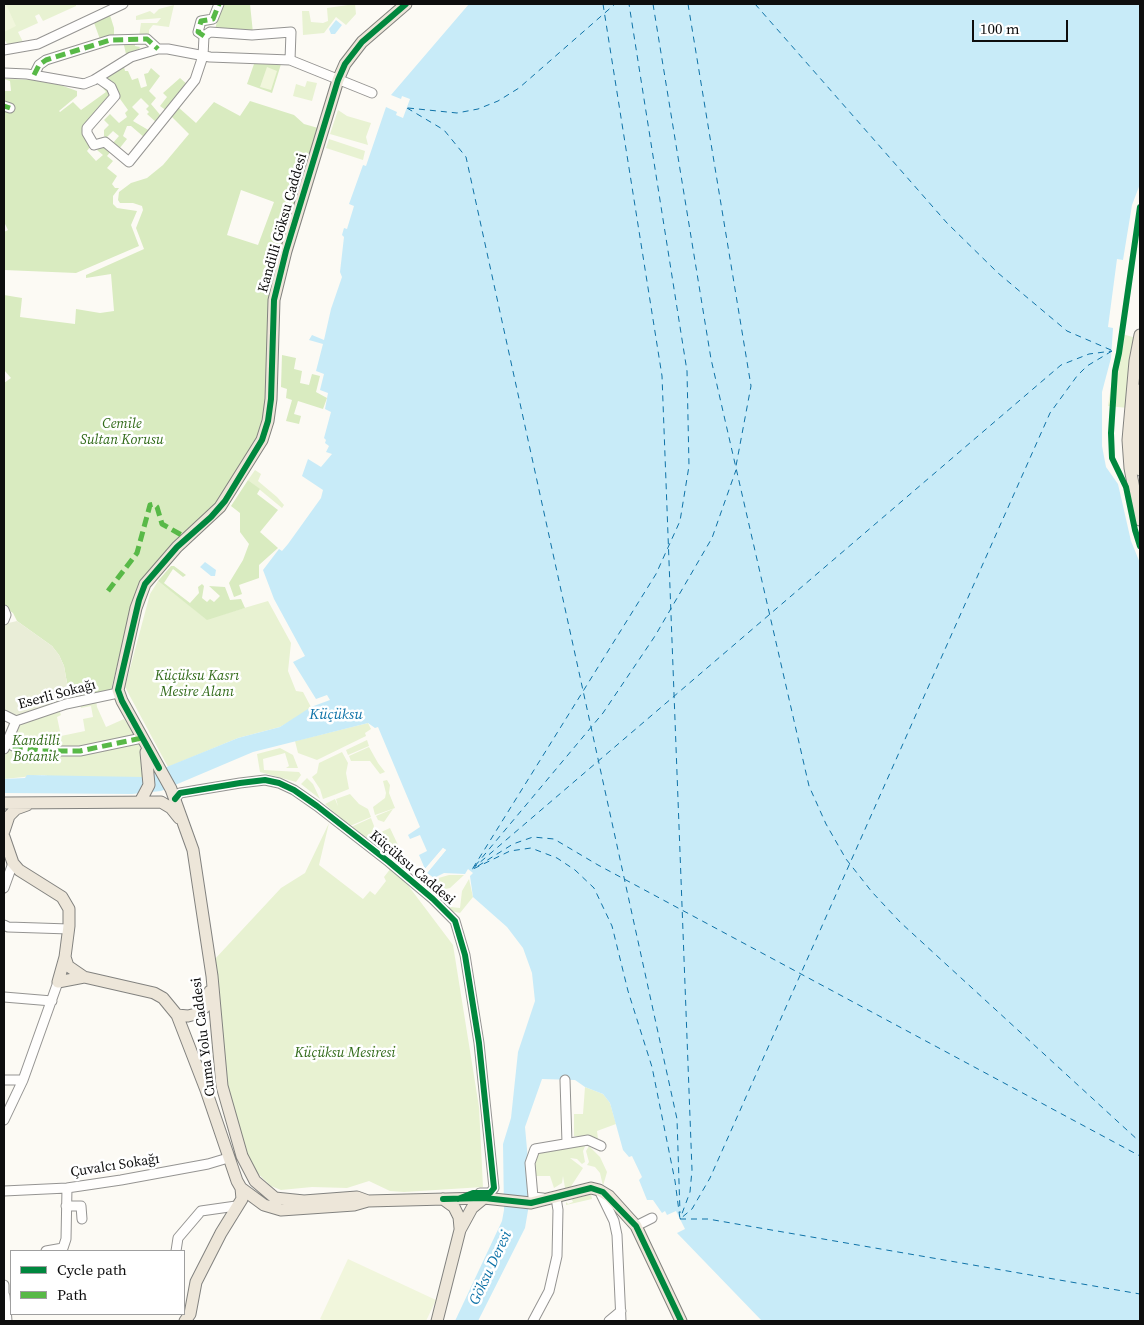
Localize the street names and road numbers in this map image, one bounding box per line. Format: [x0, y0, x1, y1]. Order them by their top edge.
street label: Kandilli Göksu Caddesi [255, 151, 311, 295]
street label: Eserli Sokağı [16, 677, 98, 713]
street label: Küçüksu Caddesi [366, 827, 458, 909]
street label: Cuma Yolu Caddesi [188, 977, 220, 1097]
street label: Çuvalcı Sokağı [69, 1151, 161, 1181]

